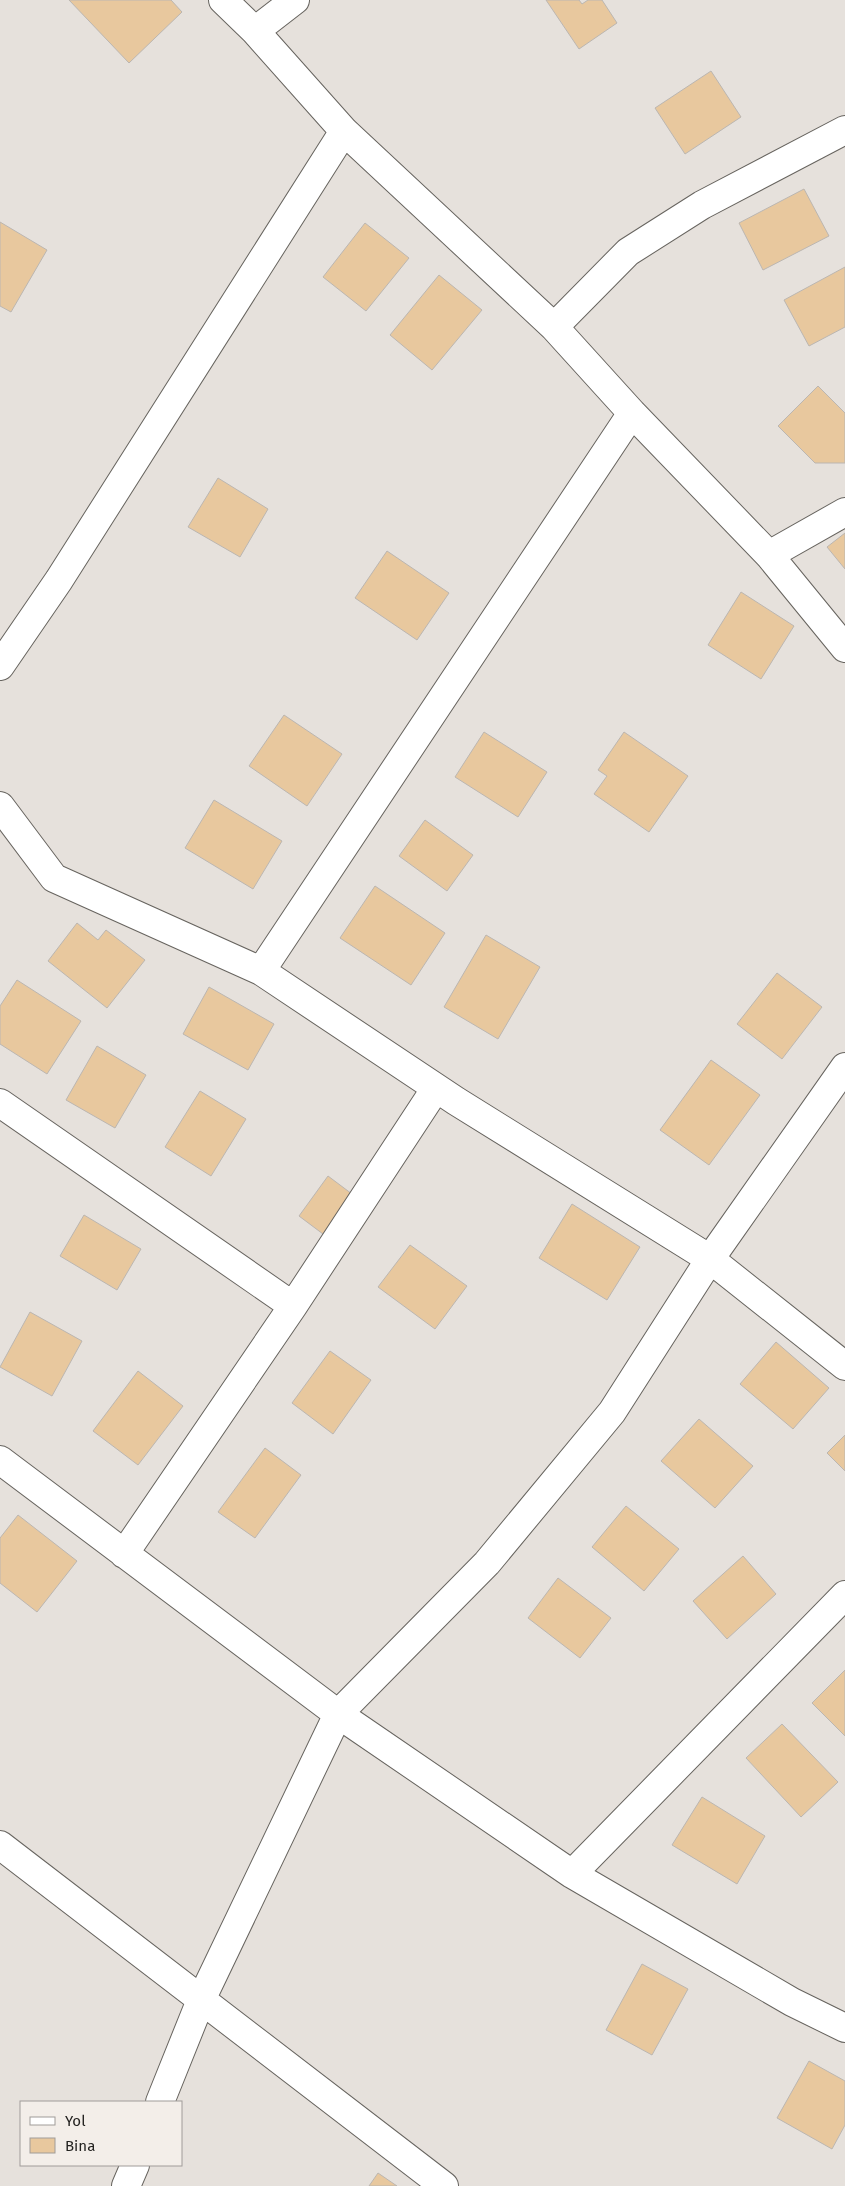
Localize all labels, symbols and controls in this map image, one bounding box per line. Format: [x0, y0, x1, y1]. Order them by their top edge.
legend [20, 2101, 182, 2166]
text: Yol [65, 2112, 86, 2130]
text: Bina [65, 2137, 95, 2155]

